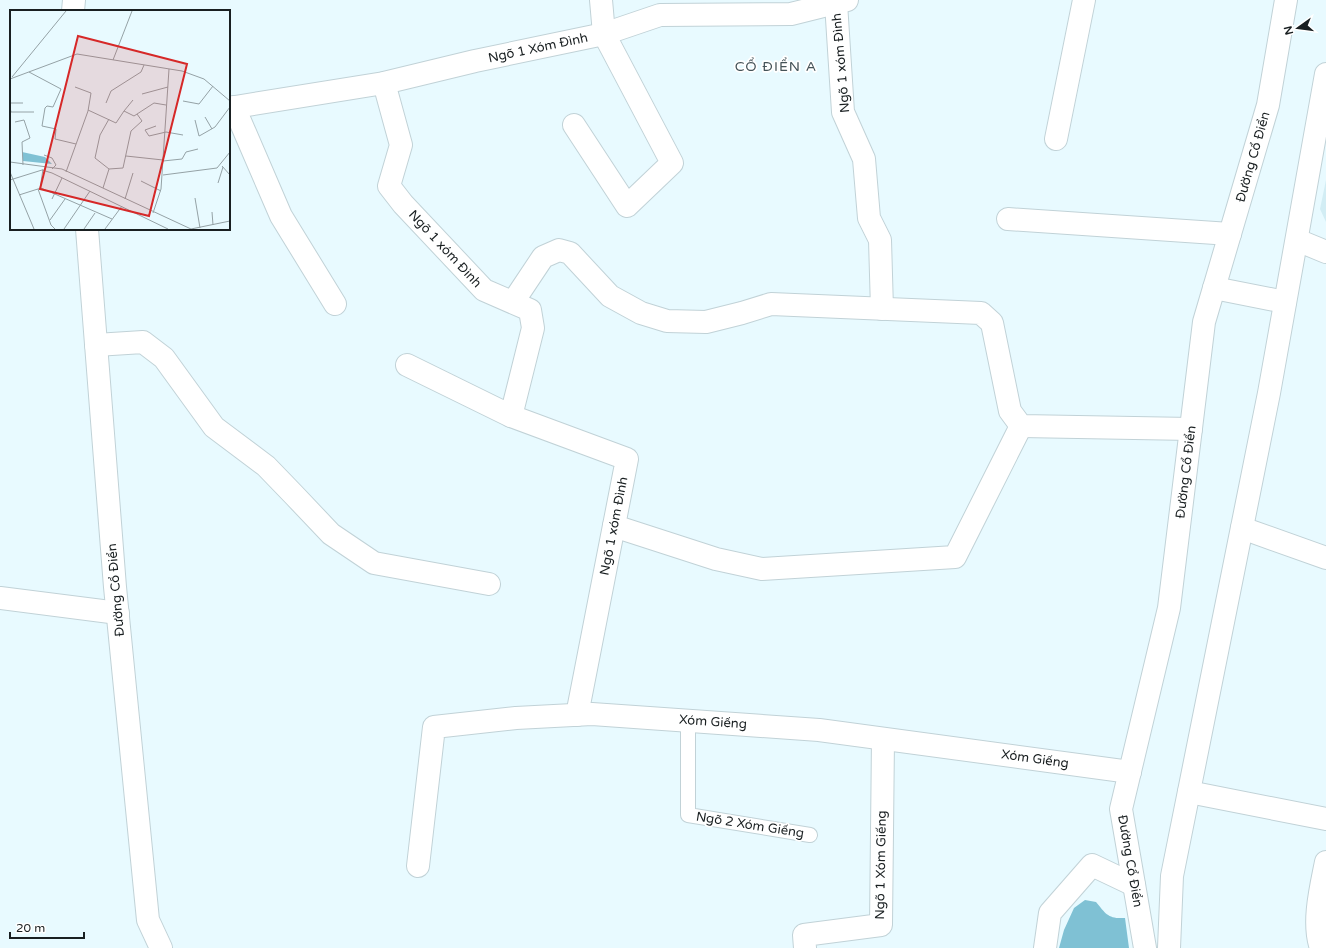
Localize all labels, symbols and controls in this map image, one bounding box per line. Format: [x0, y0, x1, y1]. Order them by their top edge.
north arrow [1278, 8, 1318, 48]
inset map [10, 10, 230, 230]
street label: Ngõ 1 xóm Đình [829, 12, 853, 114]
text: N [1281, 24, 1296, 36]
street label: Ngõ 1 Xóm Đình [487, 30, 589, 66]
district label: CỔ ĐIỂN A [735, 57, 817, 75]
street label: Đường Cổ Điển [1232, 110, 1274, 204]
street label: Ngõ 1 xóm Đình [405, 207, 485, 291]
street label: Đường Cổ Điển [1172, 425, 1200, 519]
street label: Ngõ 1 xóm Đình [597, 475, 631, 577]
street label: Đường Cổ Điển [104, 543, 128, 637]
street label: Xóm Giếng [679, 712, 747, 732]
street label: Xóm Giếng [1000, 746, 1070, 772]
street label: Ngõ 2 Xóm Giếng [695, 809, 805, 841]
street label: Ngõ 1 Xóm Giếng [872, 810, 890, 920]
street label: Đường Cổ Điển [1114, 814, 1146, 908]
scale bar [10, 914, 84, 940]
text: 20 m [16, 921, 45, 935]

